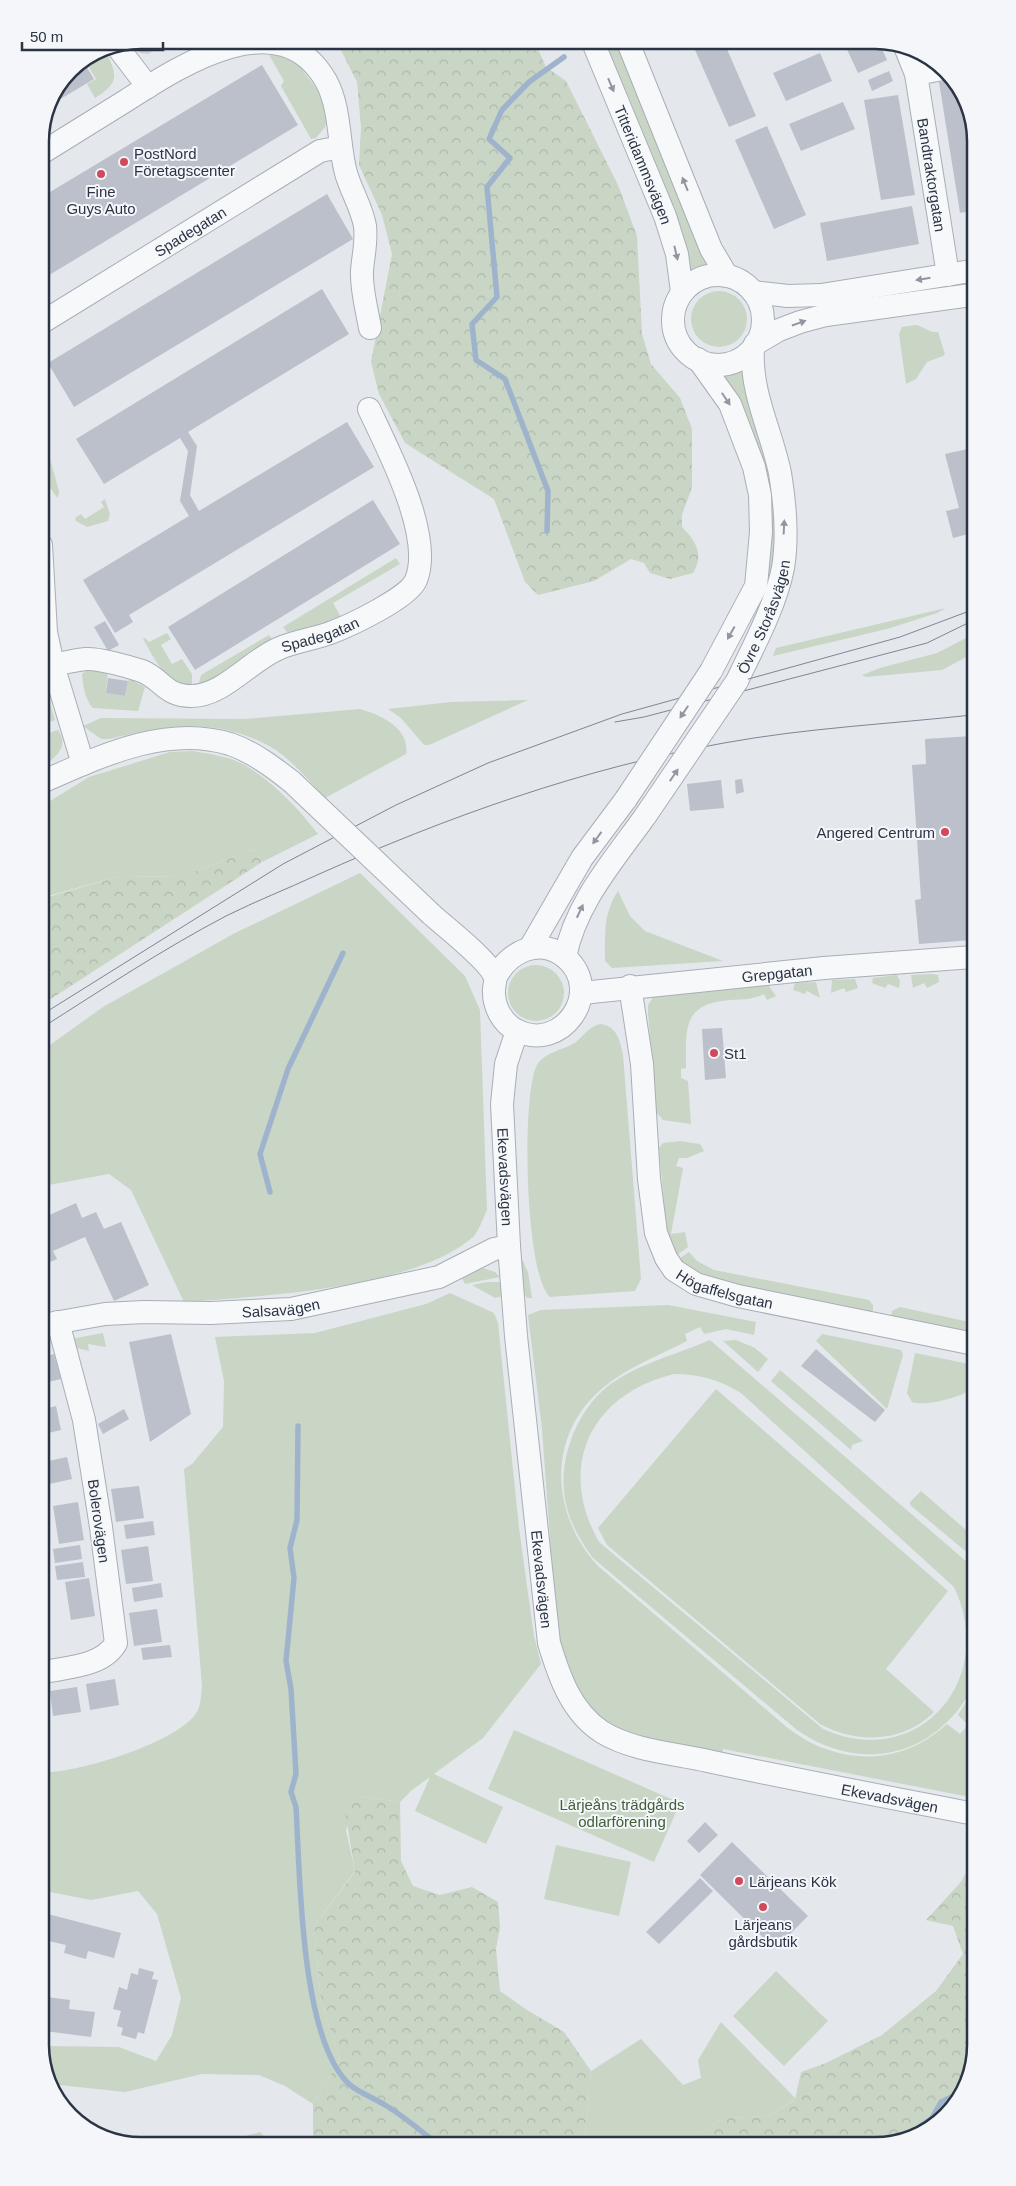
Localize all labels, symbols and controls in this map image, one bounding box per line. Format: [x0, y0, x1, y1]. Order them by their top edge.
scale bar [22, 20, 164, 52]
text: 50 m [30, 28, 63, 45]
one-way arrow [608, 78, 616, 92]
street label: Titteridammsvägen [612, 103, 676, 226]
street label: Bandtraktorgatan [915, 117, 949, 233]
place label: PostNord Företagscenter [134, 145, 235, 179]
marker: PostNord Företagscenter [118, 156, 130, 168]
marker: Fine Guys Auto [95, 168, 107, 180]
one-way arrow [681, 176, 689, 191]
place label: Fine Guys Auto [66, 183, 136, 217]
street label: Spadegatan [151, 203, 229, 260]
one-way arrow [672, 245, 680, 260]
one-way arrow [915, 275, 931, 283]
one-way arrow [792, 319, 807, 327]
one-way arrow [721, 392, 731, 406]
one-way arrow [781, 519, 789, 535]
street label: Övre Storåsvägen [733, 559, 793, 676]
street label: Spadegatan [279, 613, 361, 655]
one-way arrow [727, 627, 736, 640]
one-way arrow [679, 705, 688, 718]
one-way arrow [669, 768, 678, 782]
place label: Angered Centrum [817, 824, 935, 841]
marker: Angered Centrum [939, 826, 951, 838]
one-way arrow [592, 831, 602, 845]
one-way arrow [577, 904, 585, 918]
street label: Grepgatan [741, 961, 813, 985]
place label: St1 [724, 1045, 747, 1062]
marker: St1 [708, 1047, 720, 1059]
street label: Ekevadsvägen [495, 1127, 517, 1226]
street label: Högaffelsgatan [673, 1265, 775, 1311]
street label: Salsavägen [241, 1295, 321, 1320]
street label: Bolerovägen [85, 1478, 113, 1564]
street label: Ekevadsvägen [528, 1529, 556, 1629]
street label: Ekevadsvägen [840, 1780, 940, 1815]
park label: Lärjeåns trädgårds odlarförening [559, 1796, 685, 1830]
place label: Lärjeans Kök [749, 1873, 837, 1890]
marker: Lärjeans Kök [733, 1875, 745, 1887]
marker: Lärjeans gårdsbutik [757, 1901, 769, 1913]
place label: Lärjeans gårdsbutik [728, 1916, 798, 1950]

